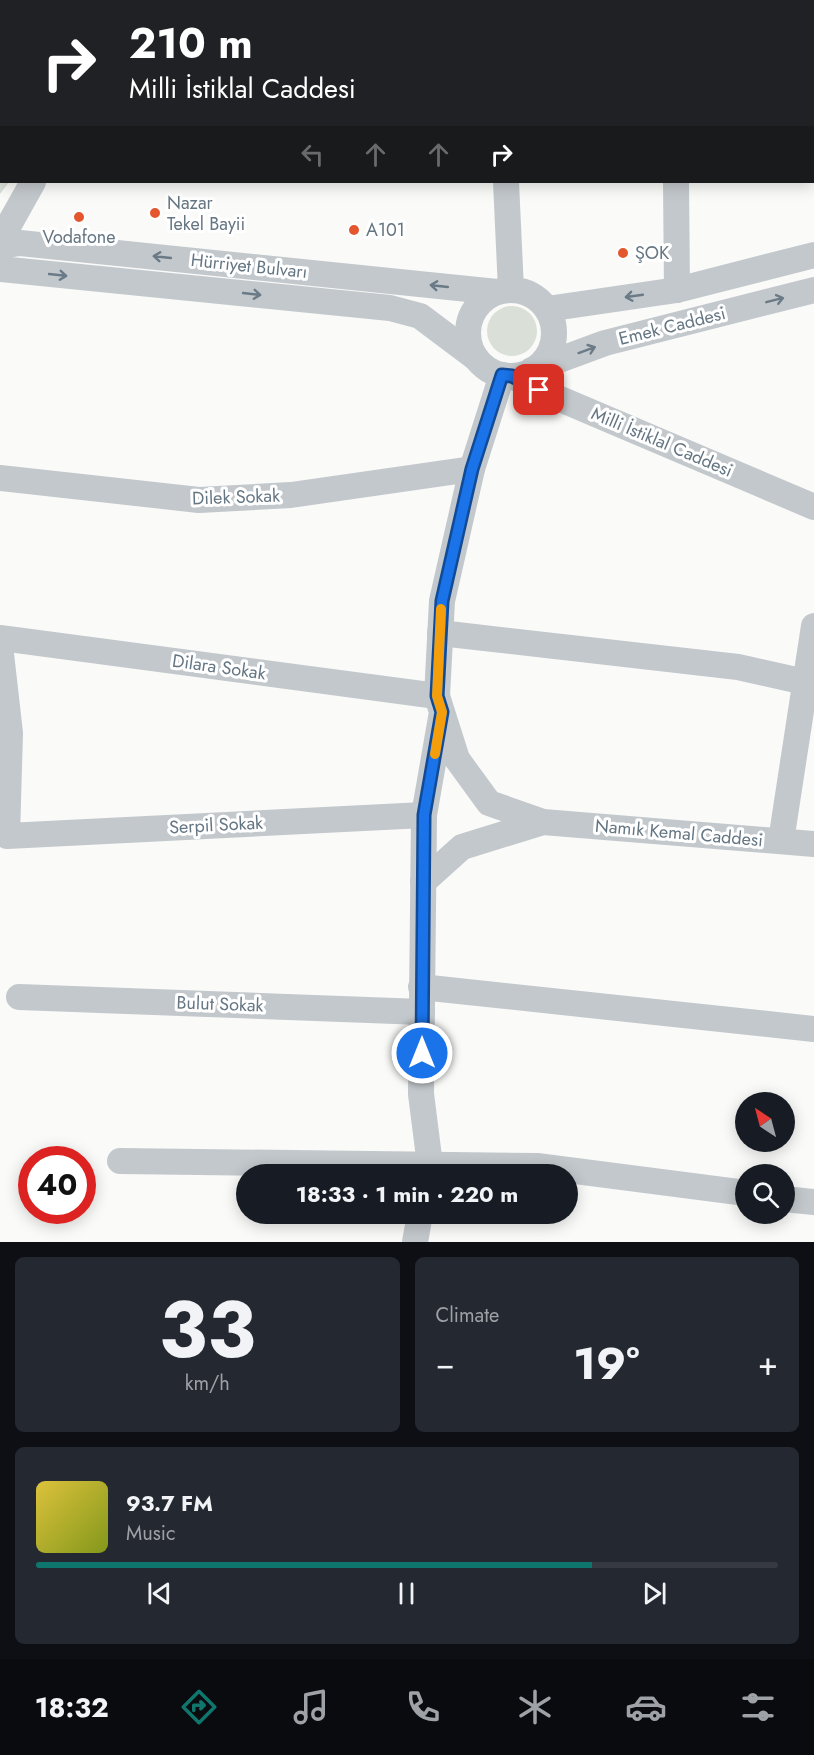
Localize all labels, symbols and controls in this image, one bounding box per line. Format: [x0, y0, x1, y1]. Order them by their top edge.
text: 210 m [129, 13, 253, 74]
icon: right [30, 24, 108, 102]
text: Milli İstiklal Caddesi [129, 69, 356, 108]
icon: left [296, 138, 329, 171]
icon: ahead [359, 138, 392, 171]
icon: ahead [422, 138, 455, 171]
icon: right [485, 138, 518, 171]
place label: Nazar Tekel Bayii [167, 190, 245, 237]
marker: Nazar Tekel Bayii [148, 206, 162, 220]
marker: Vodafone [72, 210, 86, 224]
place label: A101 [366, 217, 405, 243]
marker: A101 [347, 223, 361, 237]
place label: Vodafone [43, 224, 115, 250]
place label: ŞOK [635, 240, 670, 266]
marker: ŞOK [616, 246, 630, 260]
street label: Hürriyet Bulvarı [189, 247, 309, 285]
one-way arrow [152, 251, 172, 262]
one-way arrow [48, 270, 68, 281]
one-way arrow [430, 280, 449, 291]
one-way arrow [242, 289, 262, 300]
one-way arrow [625, 291, 645, 302]
one-way arrow [765, 293, 784, 305]
street label: Emek Caddesi [616, 300, 728, 352]
one-way arrow [577, 344, 595, 355]
pin [513, 364, 564, 415]
icon: arrive [522, 373, 555, 406]
street label: Milli İstiklal Caddesi [587, 400, 737, 484]
street label: Dilek Sokak [192, 482, 280, 512]
street label: Dilara Sokak [171, 648, 267, 686]
street label: Serpil Sokak [168, 810, 264, 840]
street label: Namık Kemal Caddesi [594, 813, 764, 853]
street label: Bulut Sokak [176, 989, 264, 1019]
position arrow [390, 1021, 454, 1085]
north arrow [735, 1092, 795, 1152]
map controls [735, 1092, 795, 1224]
speed limit sign: 40 [18, 1146, 96, 1224]
button: search [735, 1164, 795, 1224]
text: 18:33 · 1 min · 220 m [296, 1178, 518, 1210]
text: 33 [159, 1274, 256, 1386]
text: Climate [436, 1301, 499, 1330]
text: 19° [573, 1331, 640, 1396]
text: − [436, 1340, 455, 1387]
text: + [758, 1340, 778, 1387]
text: km/h [185, 1369, 230, 1398]
text: 93.7 FM [126, 1487, 213, 1519]
text: Music [126, 1519, 176, 1548]
icon: previous [143, 1577, 176, 1610]
icon: pause [390, 1577, 423, 1610]
icon: next [638, 1577, 671, 1610]
icon: directions [178, 1686, 220, 1728]
icon: music [290, 1686, 332, 1728]
icon: phone [402, 1686, 444, 1728]
icon: climate [514, 1686, 556, 1728]
icon: car [625, 1686, 667, 1728]
icon: filters [737, 1686, 779, 1728]
text: 18:32 [35, 1688, 109, 1727]

